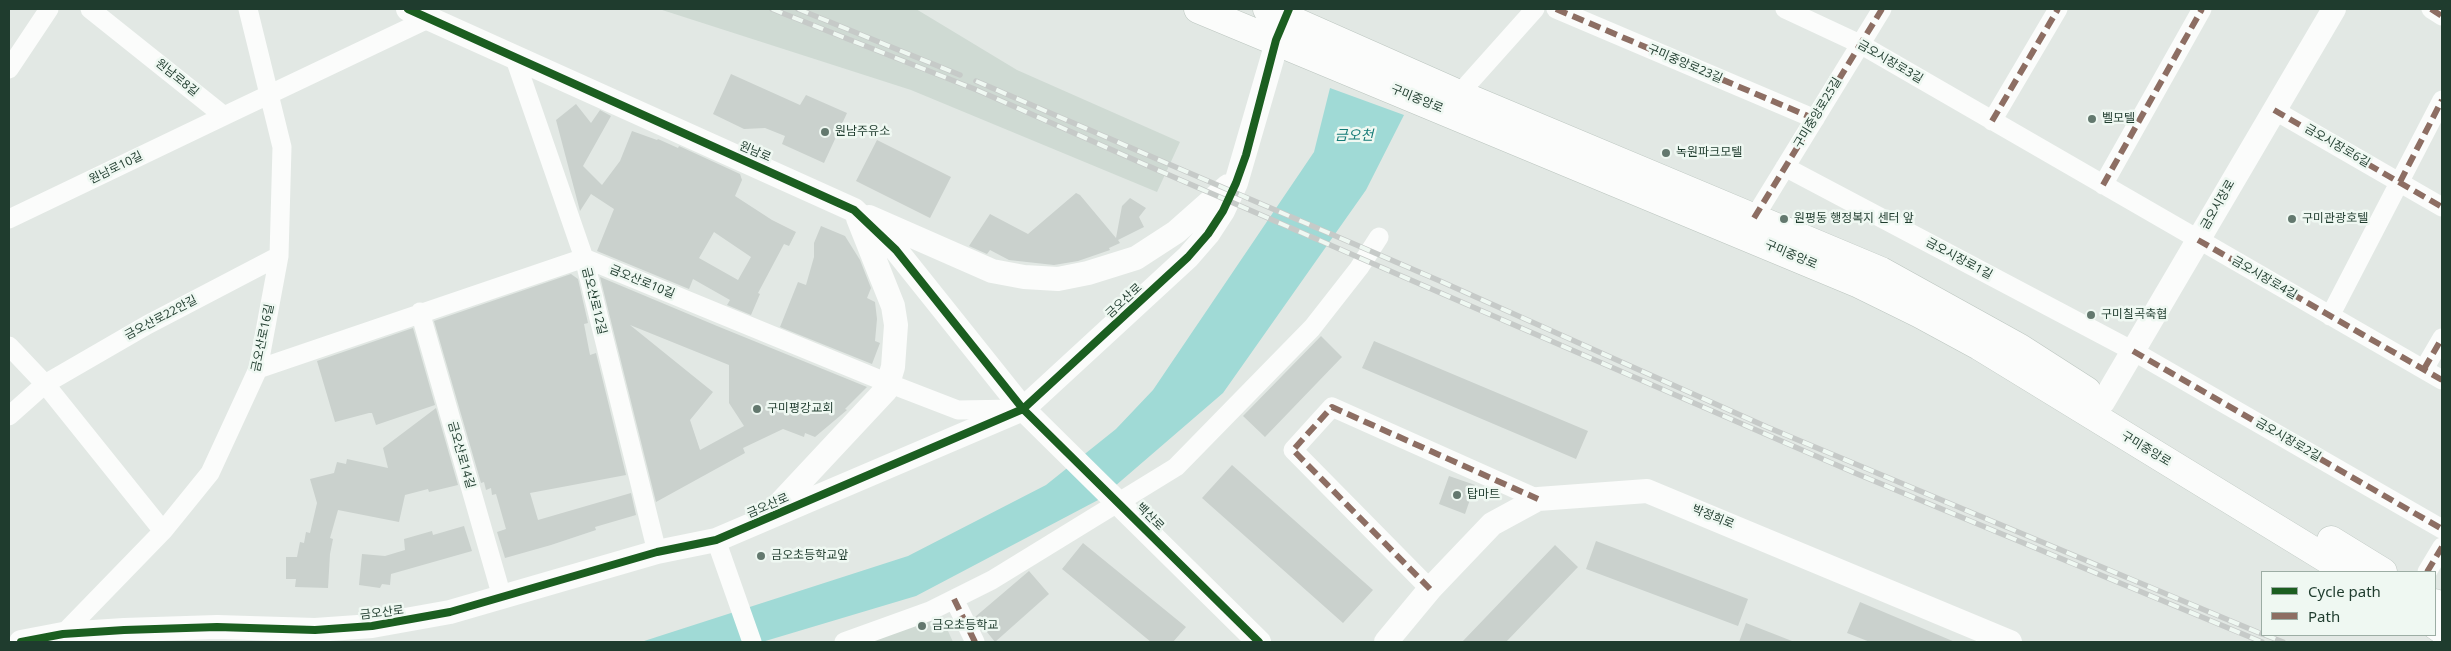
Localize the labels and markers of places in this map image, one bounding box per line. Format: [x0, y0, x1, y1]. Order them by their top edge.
place label: 벨모텔 [2102, 112, 2135, 126]
marker: 벨모텔 [2086, 113, 2098, 125]
place label: 원남주유소 [835, 125, 890, 139]
marker: 원남주유소 [819, 126, 831, 138]
place label: 녹원파크모텔 [1676, 146, 1742, 160]
marker: 녹원파크모텔 [1660, 147, 1672, 159]
place label: 원평동 행정복지 센터 앞 [1794, 212, 1914, 226]
place label: 구미관광호텔 [2302, 212, 2368, 226]
marker: 원평동 행정복지 센터 앞 [1778, 213, 1790, 225]
marker: 구미관광호텔 [2286, 213, 2298, 225]
place label: 구미칠곡축협 [2101, 308, 2167, 322]
marker: 구미칠곡축협 [2085, 309, 2097, 321]
place label: 구미평강교회 [767, 402, 833, 416]
marker: 구미평강교회 [751, 403, 763, 415]
place label: 탑마트 [1467, 488, 1500, 502]
marker: 탑마트 [1451, 489, 1463, 501]
place label: 금오초등학교앞 [771, 549, 848, 563]
marker: 금오초등학교앞 [755, 550, 767, 562]
place label: 금오초등학교 [932, 619, 998, 633]
marker: 금오초등학교 [916, 620, 928, 632]

